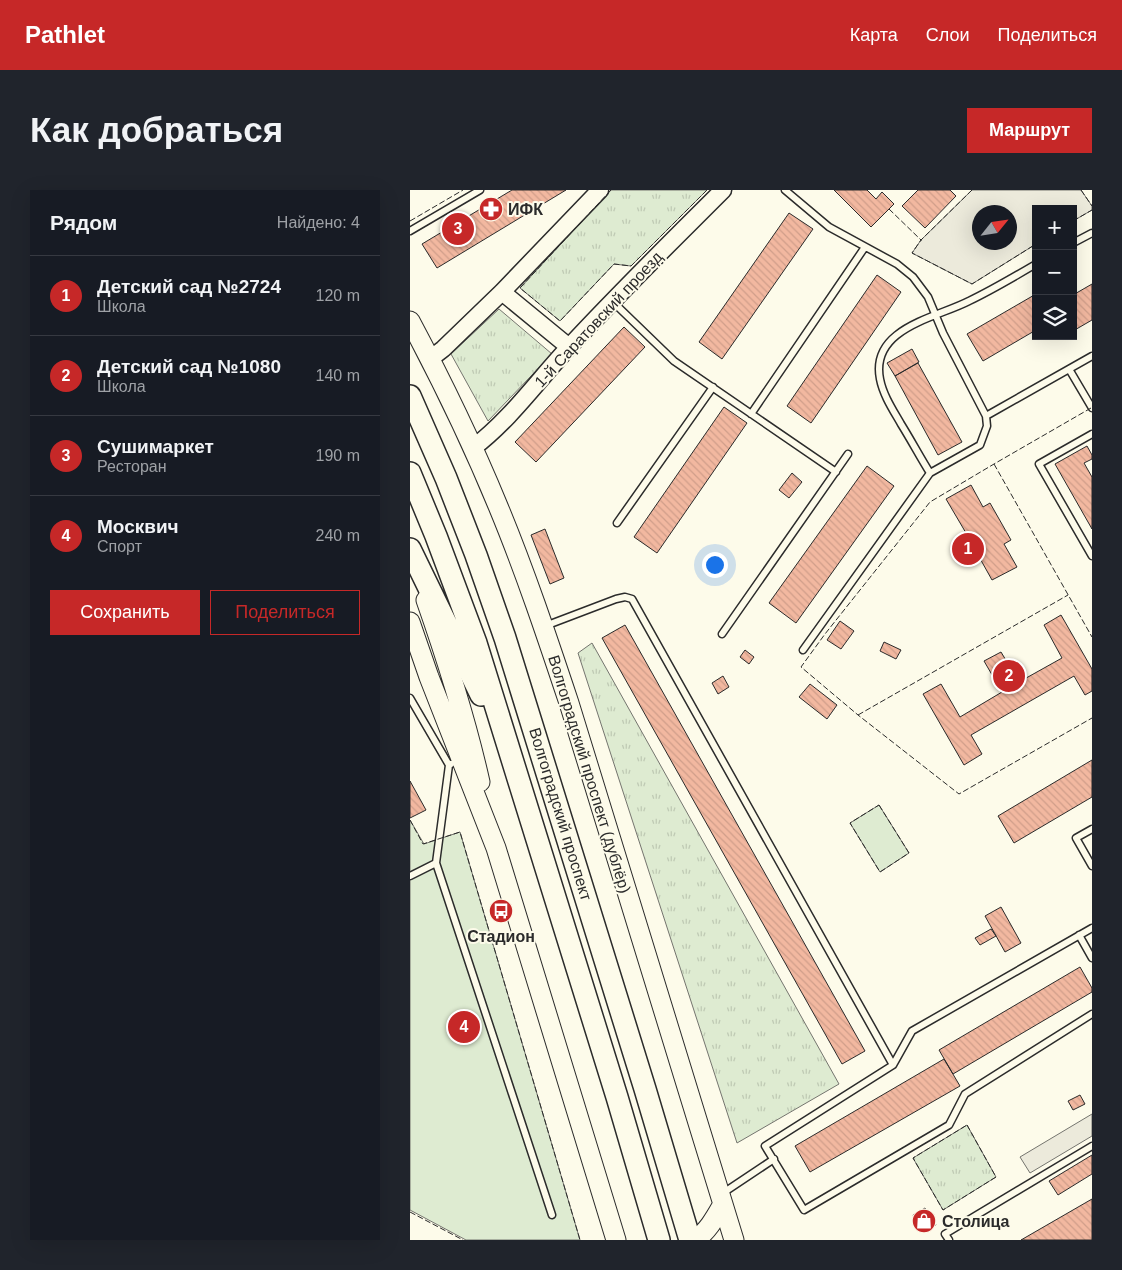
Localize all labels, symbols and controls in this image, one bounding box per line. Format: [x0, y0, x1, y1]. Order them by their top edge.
text: Pathlet [25, 21, 105, 48]
text: Карта [850, 25, 898, 45]
text: Слои [926, 25, 970, 45]
text: Поделиться [998, 25, 1097, 45]
button: Маршрут [967, 108, 1092, 153]
text: Как добраться [30, 110, 283, 149]
pharmacy icon: ИФК [478, 196, 504, 222]
place label: ИФК [508, 201, 543, 218]
north arrow [972, 205, 1017, 250]
map controls [1032, 205, 1077, 340]
button: + [1032, 205, 1077, 250]
pin: 3 [442, 210, 474, 248]
text: Рядом [50, 211, 117, 234]
text: Найдено: 4 [277, 214, 360, 231]
street label: 1-й Саратовский проезд [531, 248, 666, 390]
button: − [1032, 250, 1077, 295]
text: Детский сад №2724 [97, 276, 281, 297]
text: 1 [62, 287, 70, 304]
text: 120 m [316, 287, 360, 304]
button: layers [1032, 295, 1077, 340]
text: Школа [97, 298, 146, 315]
text: Детский сад №1080 [97, 356, 281, 377]
text: 2 [62, 367, 70, 384]
text: 140 m [316, 367, 360, 384]
text: Школа [97, 378, 146, 395]
text: Сушимаркет [97, 436, 214, 457]
text: 3 [62, 447, 70, 464]
text: 190 m [316, 447, 360, 464]
text: Ресторан [97, 458, 167, 475]
text: Москвич [97, 516, 179, 537]
text: 4 [62, 527, 70, 544]
text: 240 m [316, 527, 360, 544]
pin: 1 [952, 530, 984, 568]
text: Спорт [97, 538, 142, 555]
your location [702, 552, 728, 578]
button: Сохранить [50, 590, 200, 635]
button: Поделиться [210, 590, 360, 635]
street label: Волгоградский проспект (дублёр) [545, 653, 635, 895]
pin: 2 [993, 657, 1025, 695]
street label: Волгоградский проспект [526, 725, 596, 903]
bus stop icon: Стадион [488, 898, 514, 924]
place label: Стадион [467, 928, 535, 945]
pin: 4 [448, 1008, 480, 1046]
shop icon: Столица [911, 1208, 937, 1234]
place label: Столица [942, 1213, 1010, 1230]

